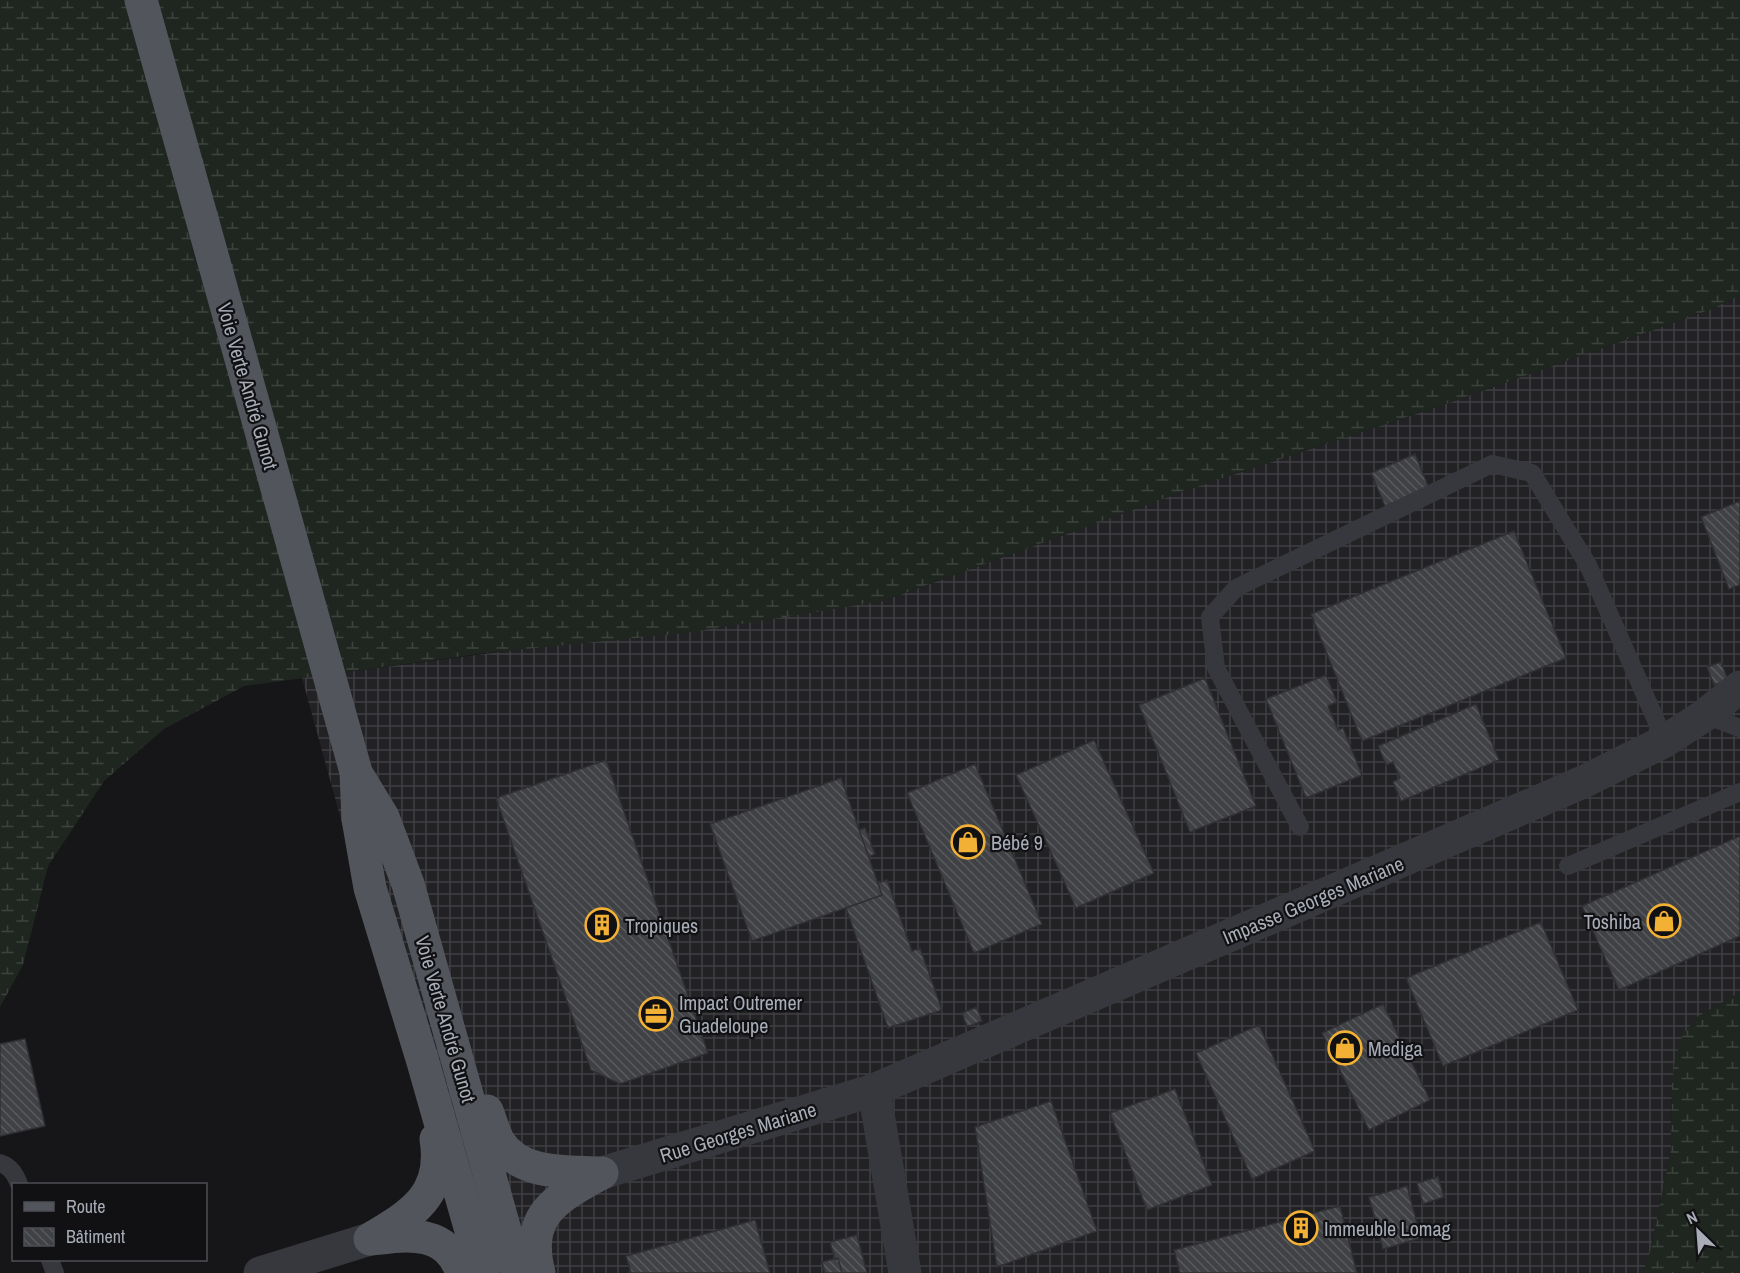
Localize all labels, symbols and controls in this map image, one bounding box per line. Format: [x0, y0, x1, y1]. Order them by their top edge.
street label: Voie Verte André Gunot [211, 299, 285, 473]
shop icon: Bébé 9 [950, 824, 986, 860]
place label: Bébé 9 [991, 829, 1043, 856]
street label: Impasse Georges Mariane [1218, 850, 1408, 950]
shop icon: Toshiba [1646, 903, 1682, 939]
building icon: Tropiques [584, 907, 620, 943]
place label: Toshiba [1584, 908, 1641, 935]
place label: Tropiques [625, 912, 698, 939]
street label: Voie Verte André Gunot [409, 932, 483, 1106]
place label: Impact Outremer Guadeloupe [679, 989, 803, 1039]
office icon: Impact Outremer Guadeloupe [638, 996, 674, 1032]
shop icon: Mediga [1327, 1030, 1363, 1066]
place label: Mediga [1368, 1035, 1423, 1062]
street label: Rue Georges Mariane [656, 1095, 820, 1169]
legend [12, 1183, 207, 1261]
text: Route [66, 1194, 105, 1219]
north arrow [1668, 1201, 1728, 1261]
text: N [1683, 1205, 1701, 1229]
building icon: Immeuble Lomag [1283, 1210, 1319, 1246]
place label: Immeuble Lomag [1324, 1215, 1451, 1242]
text: Bâtiment [66, 1224, 125, 1249]

